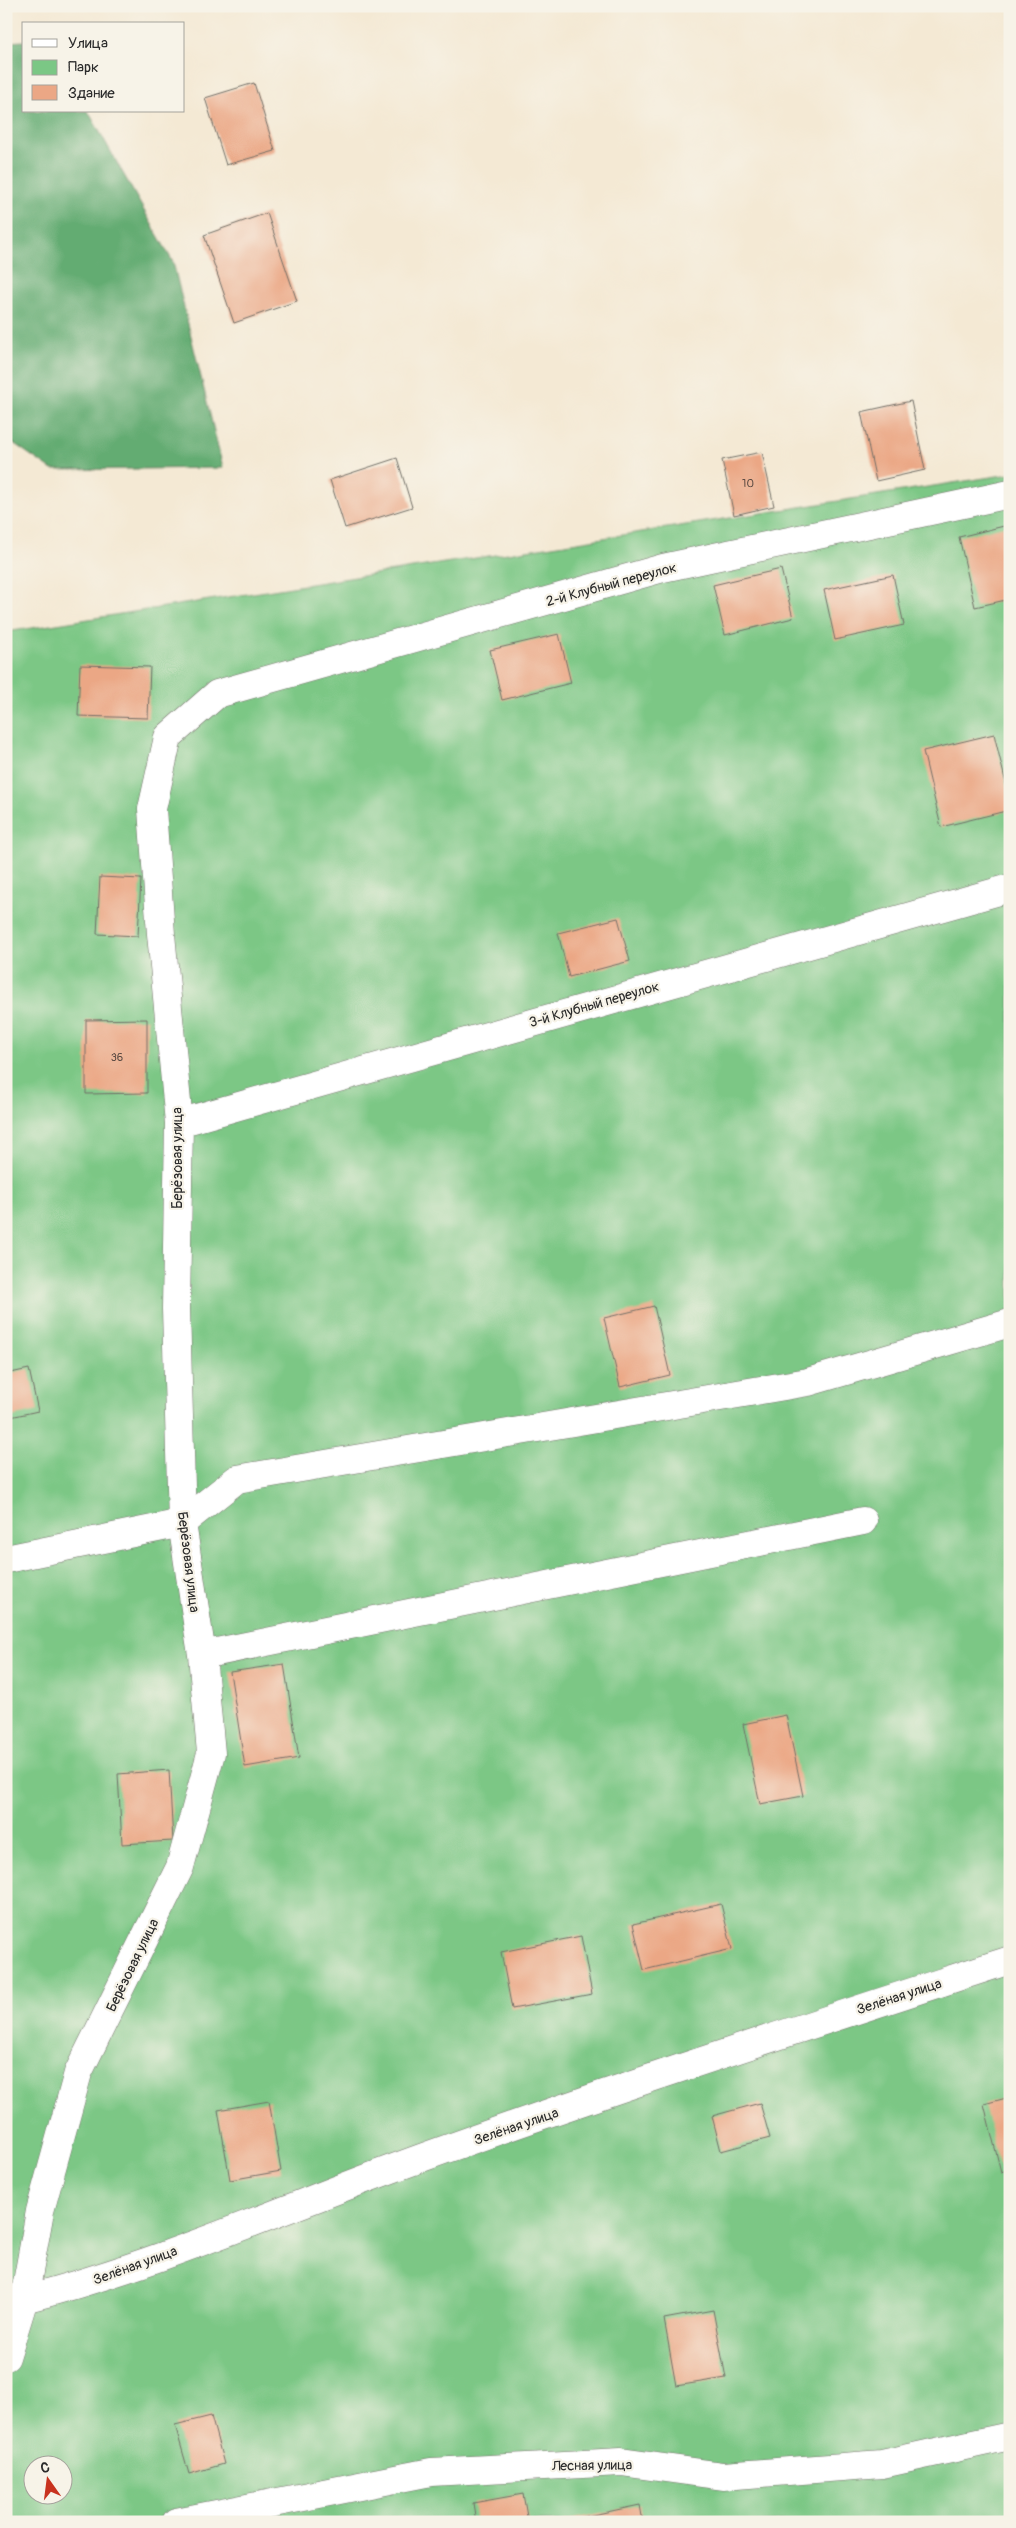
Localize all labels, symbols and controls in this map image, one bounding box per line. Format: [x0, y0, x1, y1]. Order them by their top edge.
legend [22, 22, 185, 112]
text: Улица [68, 34, 108, 53]
text: Парк [68, 58, 99, 77]
text: Здание [68, 84, 115, 103]
house number: 10 [742, 477, 754, 490]
street label: 2-й Клубный переулок [544, 559, 678, 610]
street label: 3-й Клубный переулок [527, 978, 661, 1031]
house number: 36 [111, 1051, 123, 1064]
street label: Берёзовая улица [169, 1107, 186, 1209]
street label: Берёзовая улица [174, 1511, 203, 1614]
street label: Берёзовая улица [103, 1916, 162, 2015]
street label: Зелёная улица [855, 1975, 944, 2018]
street label: Зелёная улица [472, 2104, 561, 2149]
street label: Зелёная улица [91, 2242, 180, 2289]
north arrow [22, 2456, 72, 2506]
street label: Лесная улица [551, 2456, 632, 2475]
text: С [39, 2458, 52, 2477]

